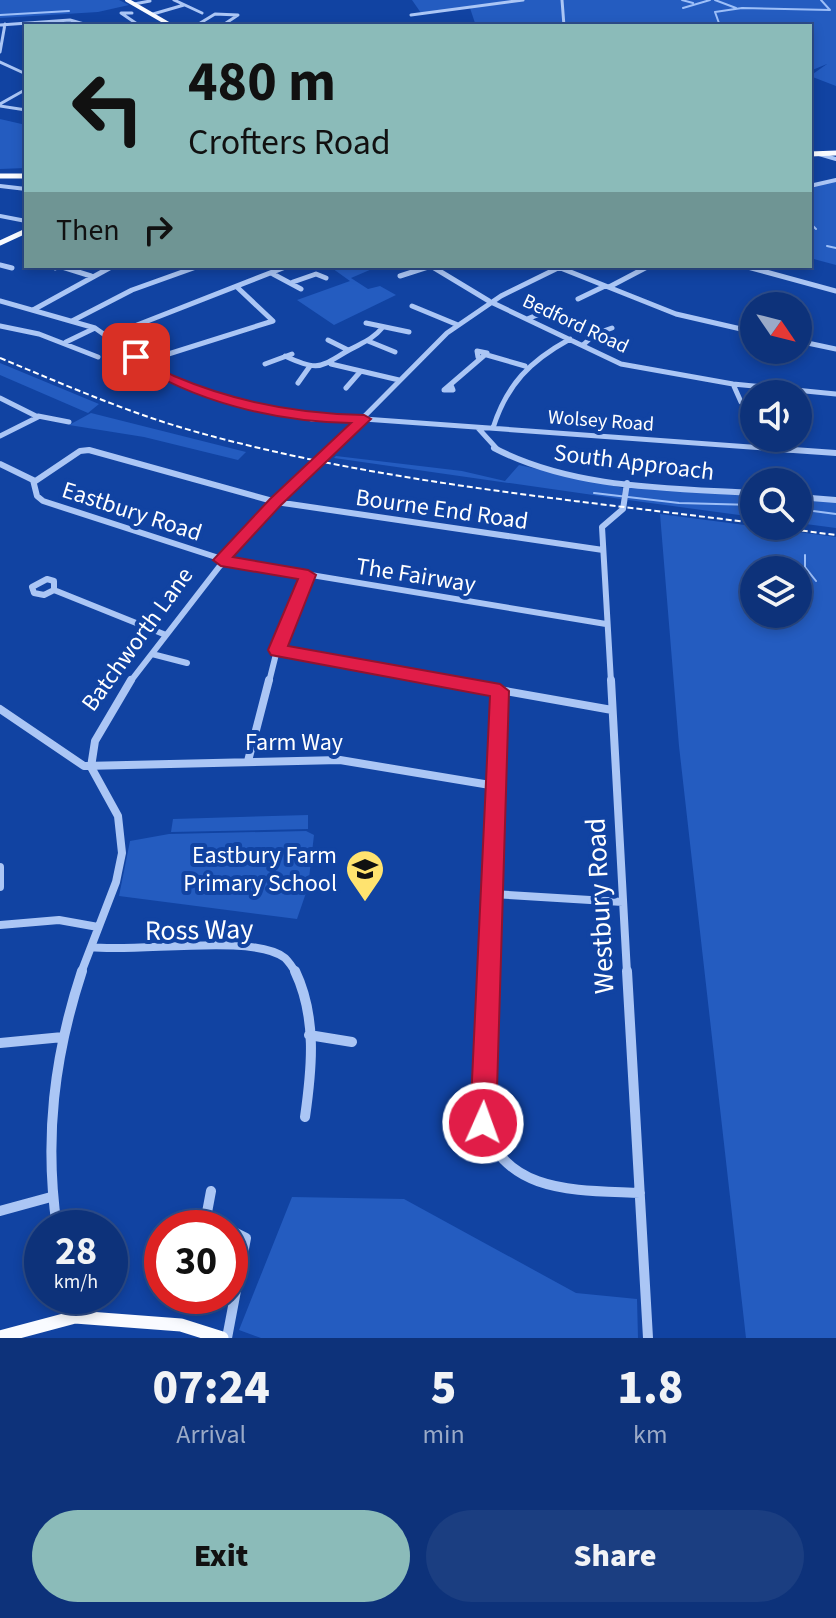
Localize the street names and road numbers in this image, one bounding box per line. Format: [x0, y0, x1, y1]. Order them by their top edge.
street label: Bedford Road [518, 287, 633, 361]
street label: Wolsey Road [547, 403, 655, 439]
street label: South Approach [552, 435, 716, 490]
street label: Eastbury Road [57, 472, 206, 551]
street label: Bourne End Road [353, 480, 530, 539]
street label: The Fairway [354, 549, 478, 602]
street label: Batchworth Lane [73, 560, 202, 719]
street label: Farm Way [245, 725, 343, 760]
street label: Westbury Road [575, 817, 625, 995]
street label: Ross Way [144, 909, 254, 951]

